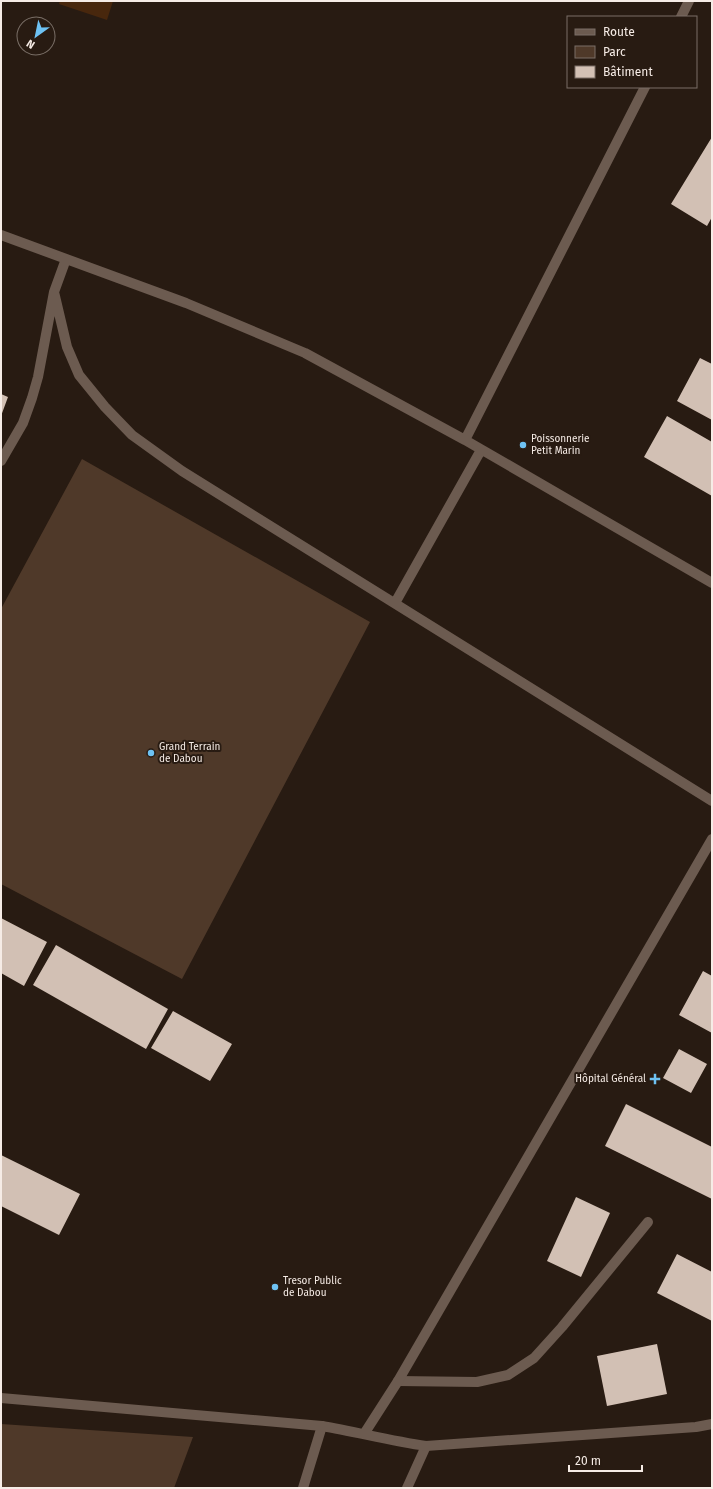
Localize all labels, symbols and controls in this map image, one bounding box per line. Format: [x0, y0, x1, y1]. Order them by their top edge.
north arrow [16, 16, 56, 56]
legend [567, 16, 697, 88]
text: Route [603, 25, 635, 39]
text: N [24, 37, 37, 51]
text: Parc [603, 45, 626, 59]
text: Bâtiment [603, 65, 653, 79]
place label: Poissonnerie Petit Marin [531, 433, 590, 457]
marker: Poissonnerie Petit Marin [518, 440, 528, 450]
place label: Grand Terrain de Dabou [159, 741, 220, 765]
marker: Grand Terrain de Dabou [146, 748, 156, 758]
place label: Hôpital Général [575, 1073, 646, 1085]
marker: Hôpital Général [649, 1073, 661, 1085]
place label: Tresor Public de Dabou [283, 1275, 342, 1299]
marker: Tresor Public de Dabou [270, 1282, 280, 1292]
scale bar [569, 1447, 642, 1473]
text: 20 m [575, 1454, 601, 1468]

